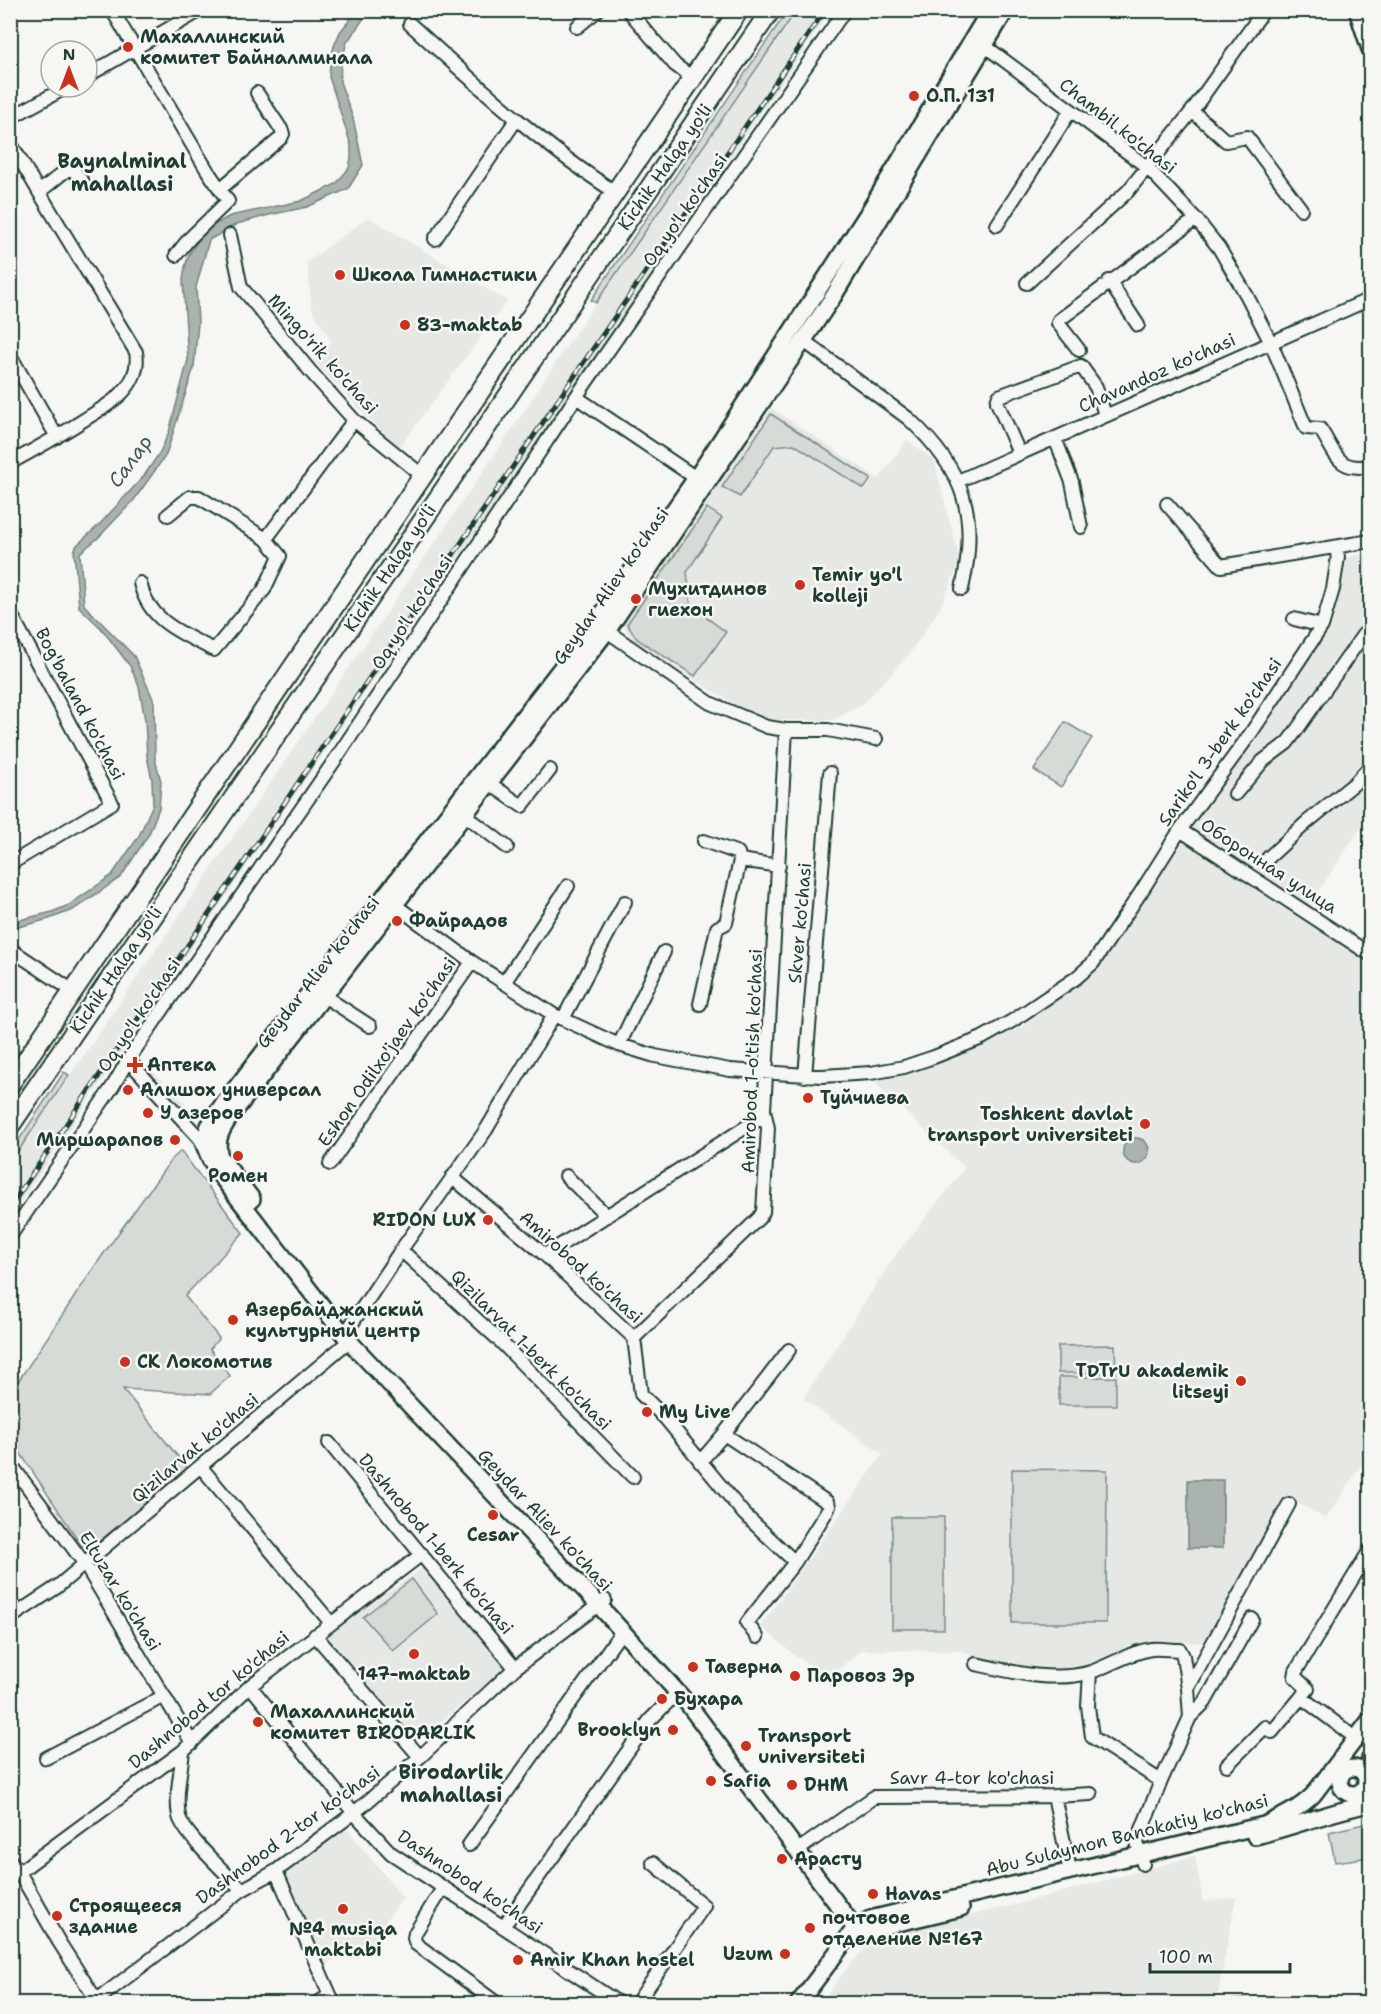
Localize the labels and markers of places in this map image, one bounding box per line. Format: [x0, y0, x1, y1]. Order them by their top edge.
place label: Махаллинский комитет Байналминала [140, 25, 373, 70]
marker: Махаллинский комитет Байналминала [121, 40, 135, 54]
place label: О.П. 131 [926, 84, 995, 108]
marker: О.П. 131 [907, 89, 921, 103]
place label: Школа Гимнастики [352, 263, 538, 287]
marker: Школа Гимнастики [333, 268, 347, 282]
place label: 83-maktab [417, 313, 523, 337]
marker: 83-maktab [398, 318, 412, 332]
place label: Temir yo'l kolleji [812, 563, 902, 608]
place label: Мухитдинов гиехон [648, 577, 767, 622]
marker: Temir yo'l kolleji [793, 578, 807, 592]
marker: Мухитдинов гиехон [629, 592, 643, 606]
place label: Файрадов [409, 909, 507, 933]
marker: Файрадов [390, 914, 404, 928]
place label: Аптека [147, 1053, 217, 1077]
marker: Аптека [128, 1058, 142, 1072]
place label: Алишох универсал [140, 1078, 321, 1102]
marker: Алишох универсал [121, 1083, 135, 1097]
place label: Туйчиева [820, 1086, 909, 1110]
marker: Туйчиева [801, 1091, 815, 1105]
place label: У азеров [160, 1101, 244, 1125]
place label: Toshkent davlat transport universiteti [927, 1102, 1133, 1147]
marker: У азеров [141, 1106, 155, 1120]
marker: Toshkent davlat transport universiteti [1138, 1117, 1152, 1131]
place label: Миршарапов [36, 1128, 163, 1152]
marker: Миршарапов [168, 1133, 182, 1147]
marker: Ромен [231, 1149, 245, 1163]
place label: Ромен [208, 1164, 268, 1188]
place label: RIDON LUX [373, 1208, 476, 1232]
marker: RIDON LUX [481, 1213, 495, 1227]
place label: Азербайджанский культурный центр [245, 1298, 424, 1343]
marker: Азербайджанский культурный центр [226, 1313, 240, 1327]
place label: СК Локомотив [137, 1350, 272, 1374]
marker: СК Локомотив [118, 1355, 132, 1369]
place label: TDTrU akademik litseyi [1075, 1359, 1229, 1404]
marker: TDTrU akademik litseyi [1234, 1374, 1248, 1388]
place label: My Live [659, 1400, 731, 1424]
marker: My Live [640, 1405, 654, 1419]
marker: Cesar [486, 1508, 500, 1522]
place label: Cesar [467, 1523, 520, 1547]
marker: 147-maktab [407, 1647, 421, 1661]
place label: Таверна [705, 1655, 783, 1679]
marker: Таверна [686, 1660, 700, 1674]
place label: 147-maktab [358, 1662, 470, 1686]
place label: Паровоз Эр [807, 1664, 915, 1688]
marker: Паровоз Эр [788, 1669, 802, 1683]
place label: Бухара [674, 1687, 744, 1711]
marker: Бухара [655, 1692, 669, 1706]
place label: Махаллинский комитет BIRODARLIK [270, 1700, 476, 1745]
marker: Махаллинский комитет BIRODARLIK [251, 1715, 265, 1729]
place label: Brooklyn [577, 1718, 661, 1742]
marker: Brooklyn [666, 1723, 680, 1737]
place label: Transport universiteti [758, 1724, 865, 1769]
marker: Transport universiteti [739, 1739, 753, 1753]
place label: Safia [723, 1769, 771, 1793]
place label: DHM [804, 1773, 849, 1797]
marker: Safia [704, 1774, 718, 1788]
marker: DHM [785, 1778, 799, 1792]
place label: Арасту [794, 1847, 862, 1871]
marker: Арасту [775, 1852, 789, 1866]
place label: Havas [885, 1882, 941, 1906]
marker: Havas [866, 1887, 880, 1901]
place label: Строящееся здание [69, 1894, 182, 1939]
marker: №4 musiqa maktabi [336, 1902, 350, 1916]
place label: почтовое отделение №167 [822, 1906, 983, 1951]
marker: Строящееся здание [50, 1909, 64, 1923]
place label: №4 musiqa maktabi [289, 1917, 398, 1962]
marker: почтовое отделение №167 [803, 1921, 817, 1935]
place label: Uzum [723, 1942, 774, 1966]
marker: Uzum [778, 1947, 792, 1961]
place label: Amir Khan hostel [530, 1948, 695, 1972]
marker: Amir Khan hostel [511, 1953, 525, 1967]

